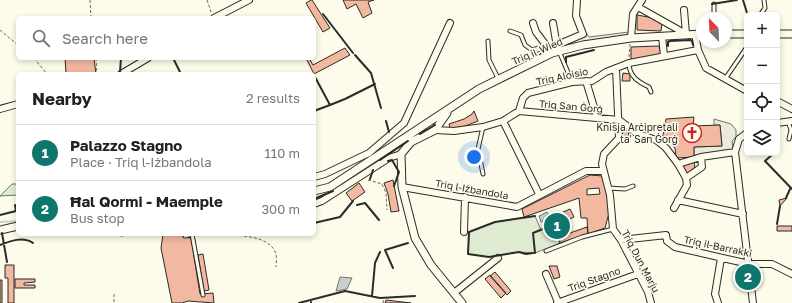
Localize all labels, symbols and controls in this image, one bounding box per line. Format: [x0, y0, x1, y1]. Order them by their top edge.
north arrow [696, 12, 732, 48]
map controls [744, 12, 780, 156]
button: + [744, 12, 780, 48]
search box [16, 16, 316, 60]
icon: search [30, 27, 52, 49]
text: Search here [62, 29, 148, 47]
street label: Triq il-Wied [510, 35, 564, 67]
button: − [744, 48, 780, 84]
street label: Triq Aloisio [535, 65, 589, 87]
button: locate [744, 84, 780, 120]
text: Nearby [32, 88, 92, 109]
text: 2 results [246, 90, 300, 106]
street label: Triq San Ġorġ [538, 96, 604, 115]
button: layers [744, 120, 780, 156]
place label: Knisja Arċipretali ta' San Ġorġ [596, 121, 678, 145]
church icon: Knisja Arċipretali ta' San Ġorġ [681, 122, 703, 144]
text: Palazzo Stagno [70, 136, 182, 154]
text: 1 [42, 145, 48, 161]
text: 110 m [265, 145, 300, 161]
your location [464, 147, 484, 167]
text: Place · Triq l-Iżbandola [70, 154, 212, 170]
street label: Triq l-Iżbandola [434, 177, 510, 201]
text: Ħal Qormi - Maemple [70, 192, 223, 210]
text: 2 [41, 201, 49, 217]
text: 300 m [262, 201, 300, 217]
text: Bus stop [70, 210, 125, 226]
pin: 1 [544, 211, 570, 241]
street label: Triq Dun Marju [619, 228, 663, 294]
street label: Triq il-Barrakki [683, 233, 753, 259]
pin: 2 [735, 262, 761, 292]
street label: Triq Stagno [566, 264, 622, 294]

